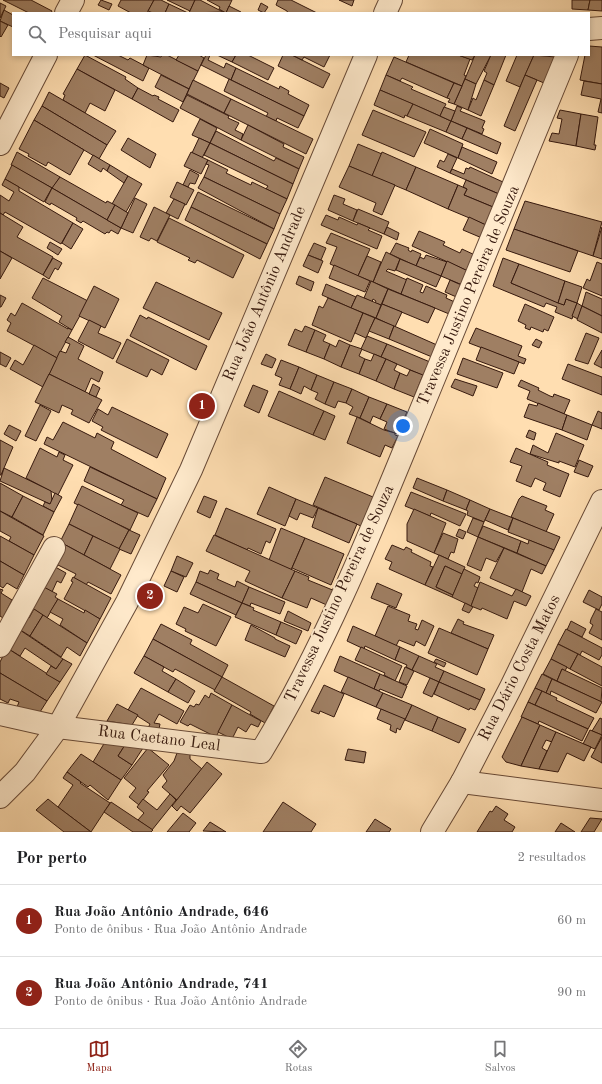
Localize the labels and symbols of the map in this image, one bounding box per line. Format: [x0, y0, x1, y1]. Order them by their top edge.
street label: Travessa Justino Pereira de Souza [415, 183, 523, 409]
street label: Rua João Antônio Andrade [221, 204, 309, 384]
pin: 1 [189, 391, 215, 421]
your location [393, 416, 413, 436]
street label: Travessa Justino Pereira de Souza [282, 483, 398, 705]
pin: 2 [137, 581, 163, 611]
street label: Rua Dário Costa Matos [476, 592, 564, 744]
street label: Rua Caetano Leal [97, 724, 221, 754]

